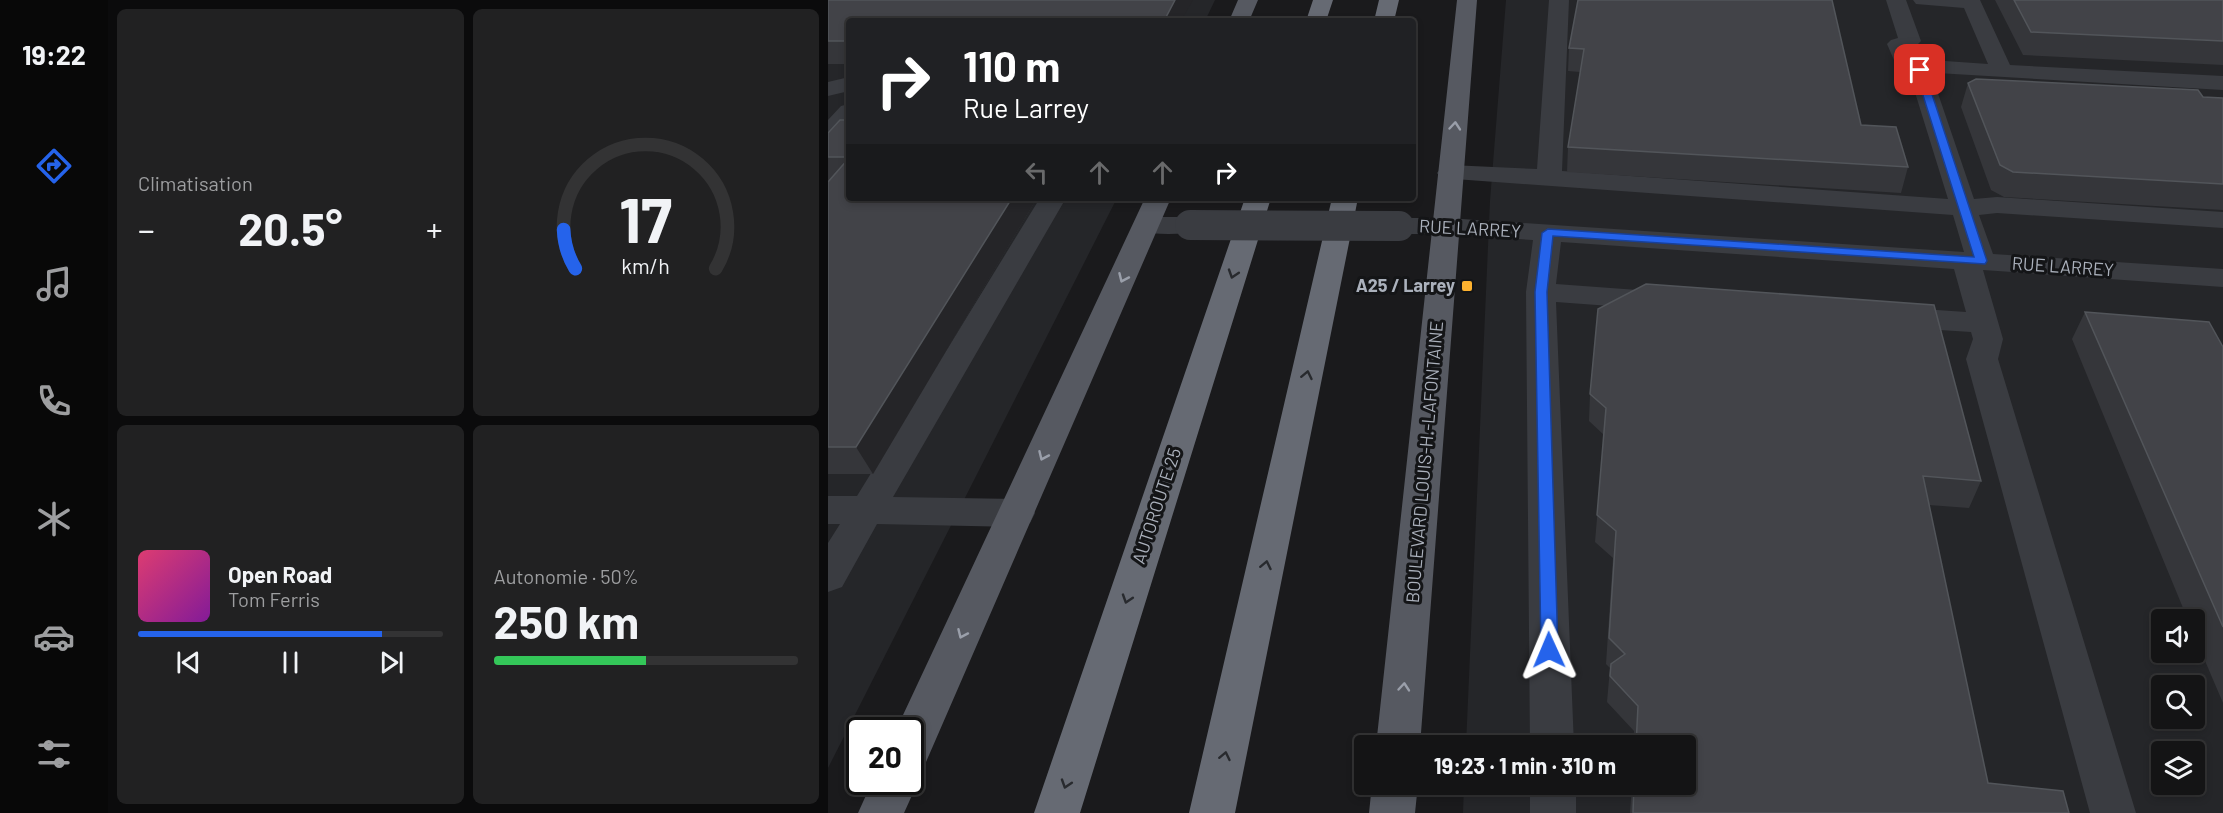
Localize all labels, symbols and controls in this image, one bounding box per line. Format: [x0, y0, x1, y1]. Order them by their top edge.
text: 19:22 [22, 38, 86, 70]
text: 110 m [963, 40, 1060, 90]
icon: right [864, 42, 942, 120]
pin [1894, 44, 1945, 95]
icon: arrive [1903, 53, 1936, 86]
text: Rue Larrey [963, 91, 1089, 123]
one-way arrow [1448, 122, 1461, 131]
icon: directions [33, 145, 75, 187]
icon: left [1020, 156, 1053, 189]
icon: ahead [1083, 156, 1116, 189]
icon: ahead [1146, 156, 1179, 189]
icon: right [1209, 156, 1242, 189]
text: Climatisation [138, 171, 253, 195]
text: 17 [619, 181, 672, 255]
text: 20.5° [238, 201, 342, 255]
text: − [138, 209, 155, 249]
text: + [426, 209, 443, 249]
street label: RUE LARREY [1418, 214, 1522, 242]
street label: RUE LARREY [2011, 251, 2115, 281]
text: km/h [621, 254, 670, 279]
icon: music [33, 263, 75, 305]
one-way arrow [1228, 268, 1240, 279]
one-way arrow [1118, 272, 1130, 283]
place label: A25 / Larrey [1356, 274, 1455, 296]
marker: A25 / Larrey [1460, 279, 1474, 293]
street label: BOULEVARD LOUIS-H.-LAFONTAINE [1401, 320, 1447, 604]
one-way arrow [1300, 370, 1313, 380]
icon: phone [33, 380, 75, 422]
street label: AUTOROUTE 25 [1127, 445, 1185, 566]
one-way arrow [1038, 450, 1050, 461]
icon: climate [33, 498, 75, 540]
text: Open Road [228, 561, 332, 587]
one-way arrow [1259, 561, 1272, 571]
text: Autonomie · 50% [494, 564, 639, 588]
text: Tom Ferris [228, 587, 320, 611]
one-way arrow [1122, 593, 1134, 604]
text: 250 km [494, 594, 639, 648]
map controls [2151, 609, 2205, 795]
button: sound [2151, 609, 2205, 663]
icon: car [33, 616, 75, 658]
position arrow [1517, 618, 1581, 682]
one-way arrow [958, 627, 970, 638]
icon: previous [172, 646, 205, 679]
icon: pause [274, 646, 307, 679]
icon: next [375, 646, 408, 679]
button: search [2151, 675, 2205, 729]
one-way arrow [1397, 683, 1410, 692]
speed limit sign: 20 [846, 717, 924, 795]
icon: filters [33, 733, 75, 775]
button: layers [2151, 741, 2205, 795]
one-way arrow [1218, 751, 1231, 761]
text: 19:23 · 1 min · 310 m [1434, 752, 1616, 778]
one-way arrow [1061, 778, 1074, 789]

